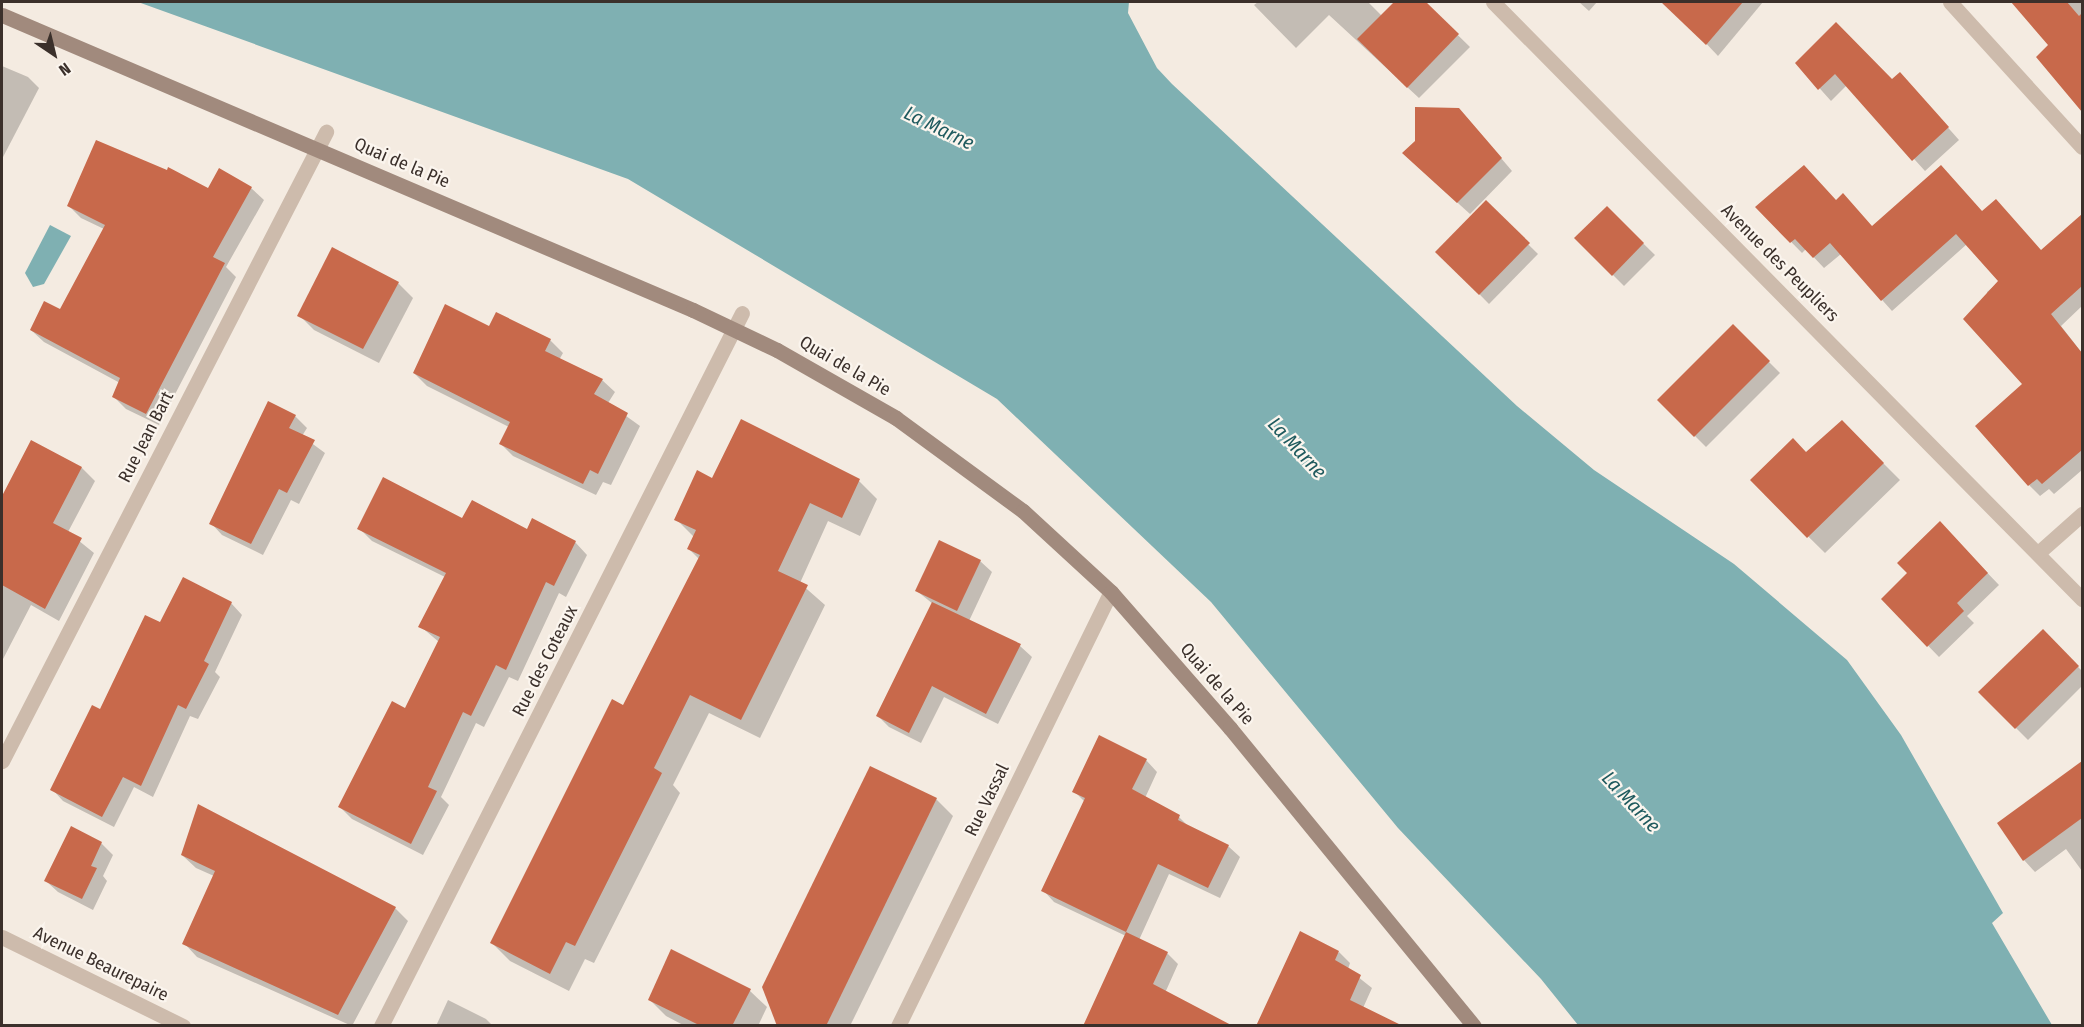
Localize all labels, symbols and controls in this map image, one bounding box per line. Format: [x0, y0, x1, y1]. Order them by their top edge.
north arrow [24, 24, 84, 84]
text: N [55, 59, 74, 80]
water label: La Marne [900, 101, 978, 155]
street label: Quai de la Pie [351, 133, 453, 193]
street label: Avenue des Peupliers [1717, 200, 1843, 326]
street label: Quai de la Pie [796, 331, 894, 401]
street label: Rue Jean Bart [114, 388, 178, 486]
water label: La Marne [1263, 412, 1331, 484]
street label: Rue des Coteaux [508, 602, 582, 720]
street label: Quai de la Pie [1176, 639, 1258, 729]
street label: Rue Vassal [960, 760, 1014, 840]
water label: La Marne [1597, 766, 1665, 838]
street label: Avenue Beaurepaire [30, 922, 172, 1006]

